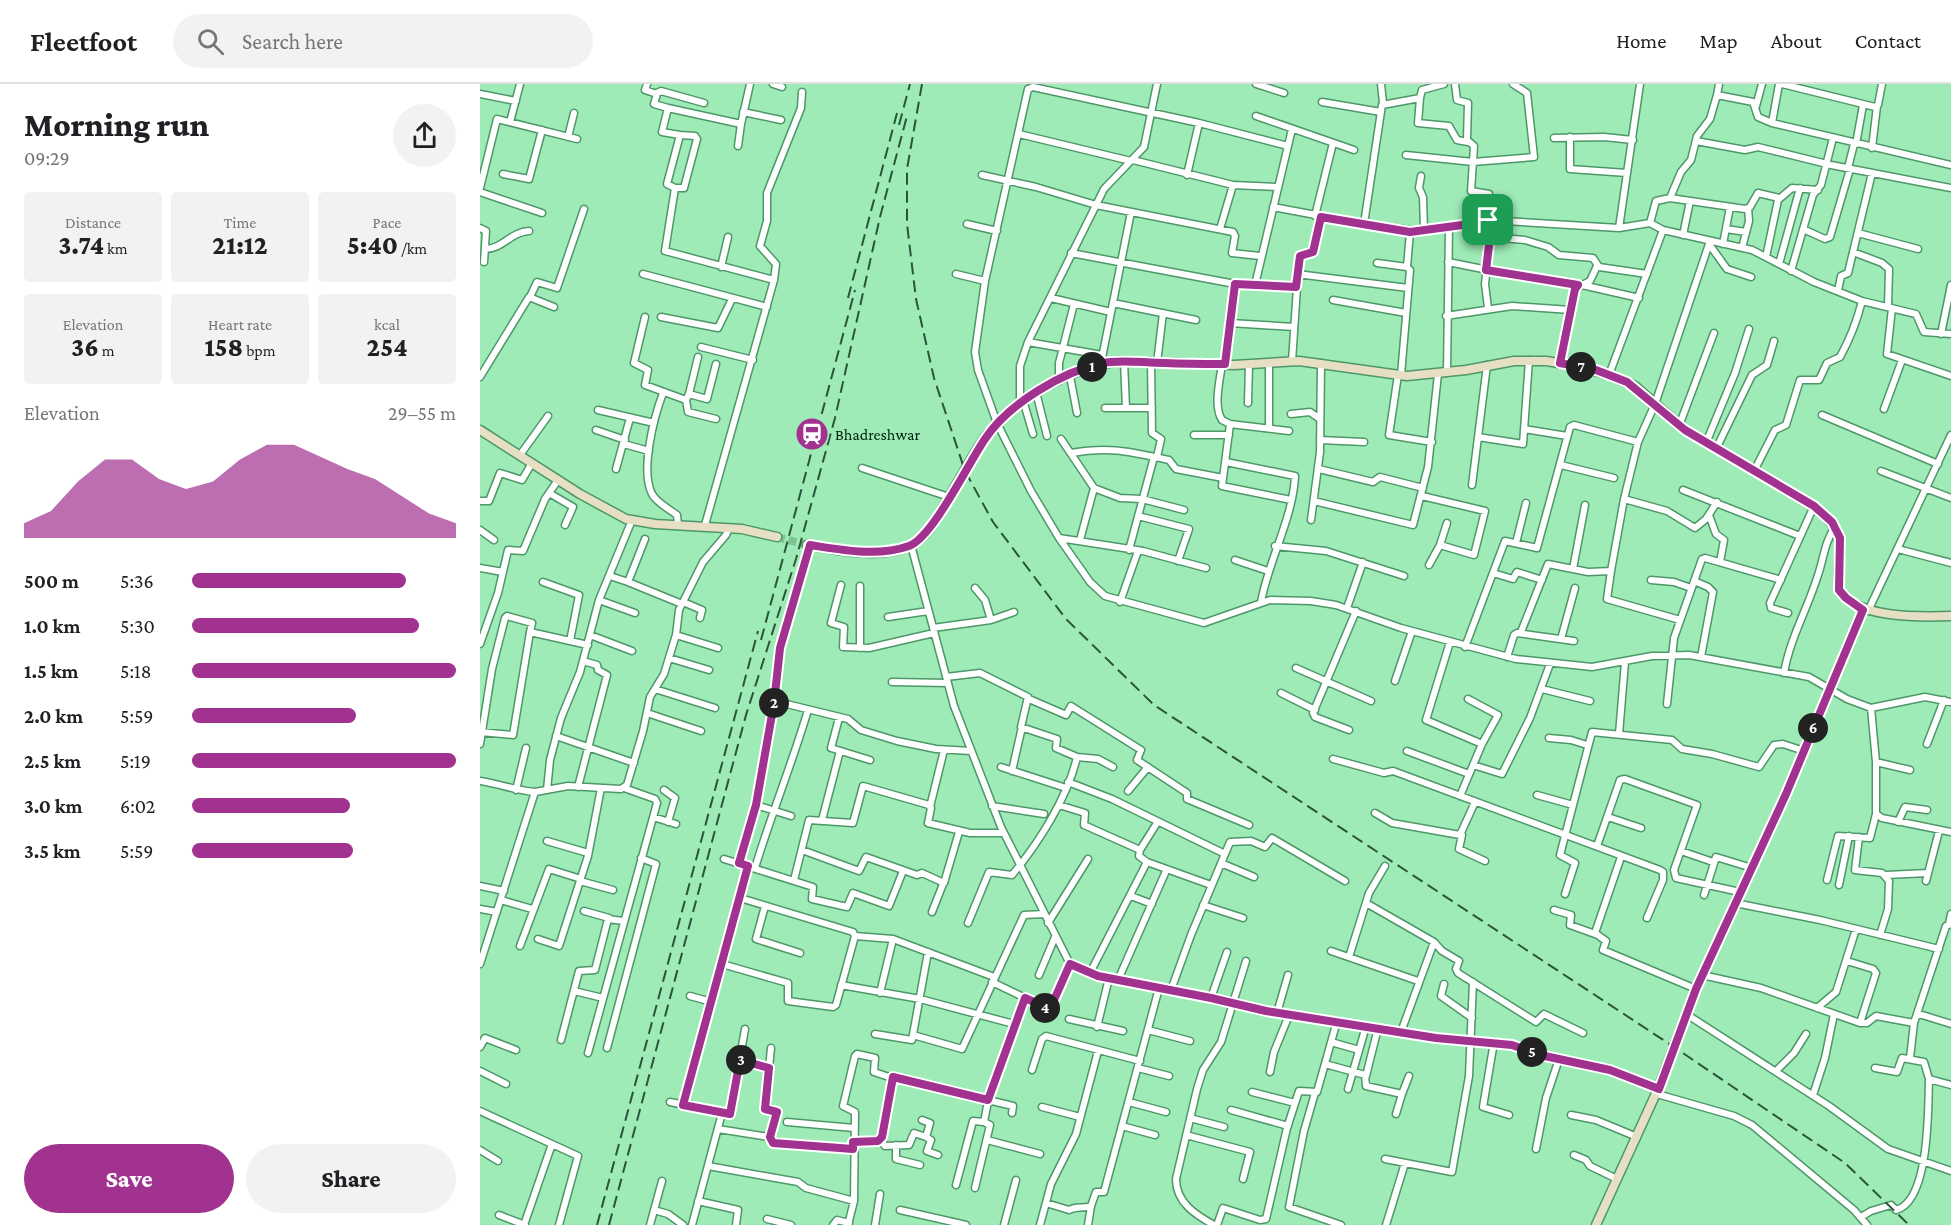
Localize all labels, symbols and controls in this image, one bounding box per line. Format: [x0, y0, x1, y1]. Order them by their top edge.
search box [173, 14, 593, 68]
icon: search [194, 25, 227, 58]
text: Fleetfoot [30, 26, 137, 57]
text: Search here [242, 29, 343, 54]
text: Home [1616, 29, 1666, 53]
text: Map [1699, 29, 1738, 53]
text: About [1771, 29, 1822, 53]
text: Contact [1855, 29, 1921, 53]
button: share [393, 104, 456, 167]
text: Morning run [24, 106, 209, 143]
text: 09:29 [24, 147, 70, 169]
pin [1462, 194, 1513, 245]
icon: arrive [1471, 203, 1504, 236]
text: Distance [65, 214, 121, 231]
text: Time [224, 214, 256, 231]
text: Pace [373, 214, 401, 231]
text: 3.74 [58, 231, 104, 260]
text: 21:12 [212, 231, 268, 260]
text: 5:40 [347, 231, 398, 260]
text: km [104, 240, 128, 257]
text: /km [398, 240, 427, 257]
text: Elevation [63, 316, 123, 333]
text: Heart rate [208, 316, 272, 333]
text: kcal [374, 316, 400, 333]
text: 36 [71, 333, 99, 362]
text: 158 [204, 333, 243, 362]
text: 254 [367, 333, 407, 362]
text: m [99, 342, 115, 359]
text: bpm [243, 342, 276, 359]
pin: 1 [1077, 352, 1107, 382]
pin: 7 [1566, 352, 1596, 382]
text: 1 [1089, 358, 1095, 375]
text: 7 [1577, 358, 1585, 375]
text: Elevation [24, 402, 100, 424]
text: 29–55 m [388, 402, 456, 424]
station icon: Bhadreshwar [794, 416, 830, 452]
place label: Bhadreshwar [835, 426, 920, 443]
text: 500 m [24, 570, 79, 592]
text: 5:36 [120, 570, 154, 592]
text: 1.0 km [24, 615, 80, 637]
text: 5:30 [120, 615, 155, 637]
text: 1.5 km [24, 660, 79, 682]
text: 5:18 [120, 660, 151, 682]
pin: 2 [759, 688, 789, 718]
text: 2 [770, 694, 778, 711]
text: 2.0 km [24, 705, 83, 727]
text: 5:59 [120, 705, 153, 727]
pin: 6 [1798, 713, 1828, 743]
text: 6 [1809, 719, 1817, 736]
text: 2.5 km [24, 750, 81, 772]
text: 5:19 [120, 750, 151, 772]
text: 3.0 km [24, 795, 83, 817]
text: 6:02 [120, 795, 155, 817]
text: 3.5 km [24, 840, 81, 862]
text: 5:59 [120, 840, 153, 862]
pin: 4 [1030, 993, 1060, 1023]
text: 4 [1041, 999, 1049, 1016]
pin: 5 [1517, 1037, 1547, 1067]
text: 5 [1528, 1043, 1536, 1060]
pin: 3 [726, 1045, 756, 1075]
text: 3 [737, 1051, 745, 1068]
button: Save [24, 1144, 234, 1213]
button: Share [246, 1144, 456, 1213]

